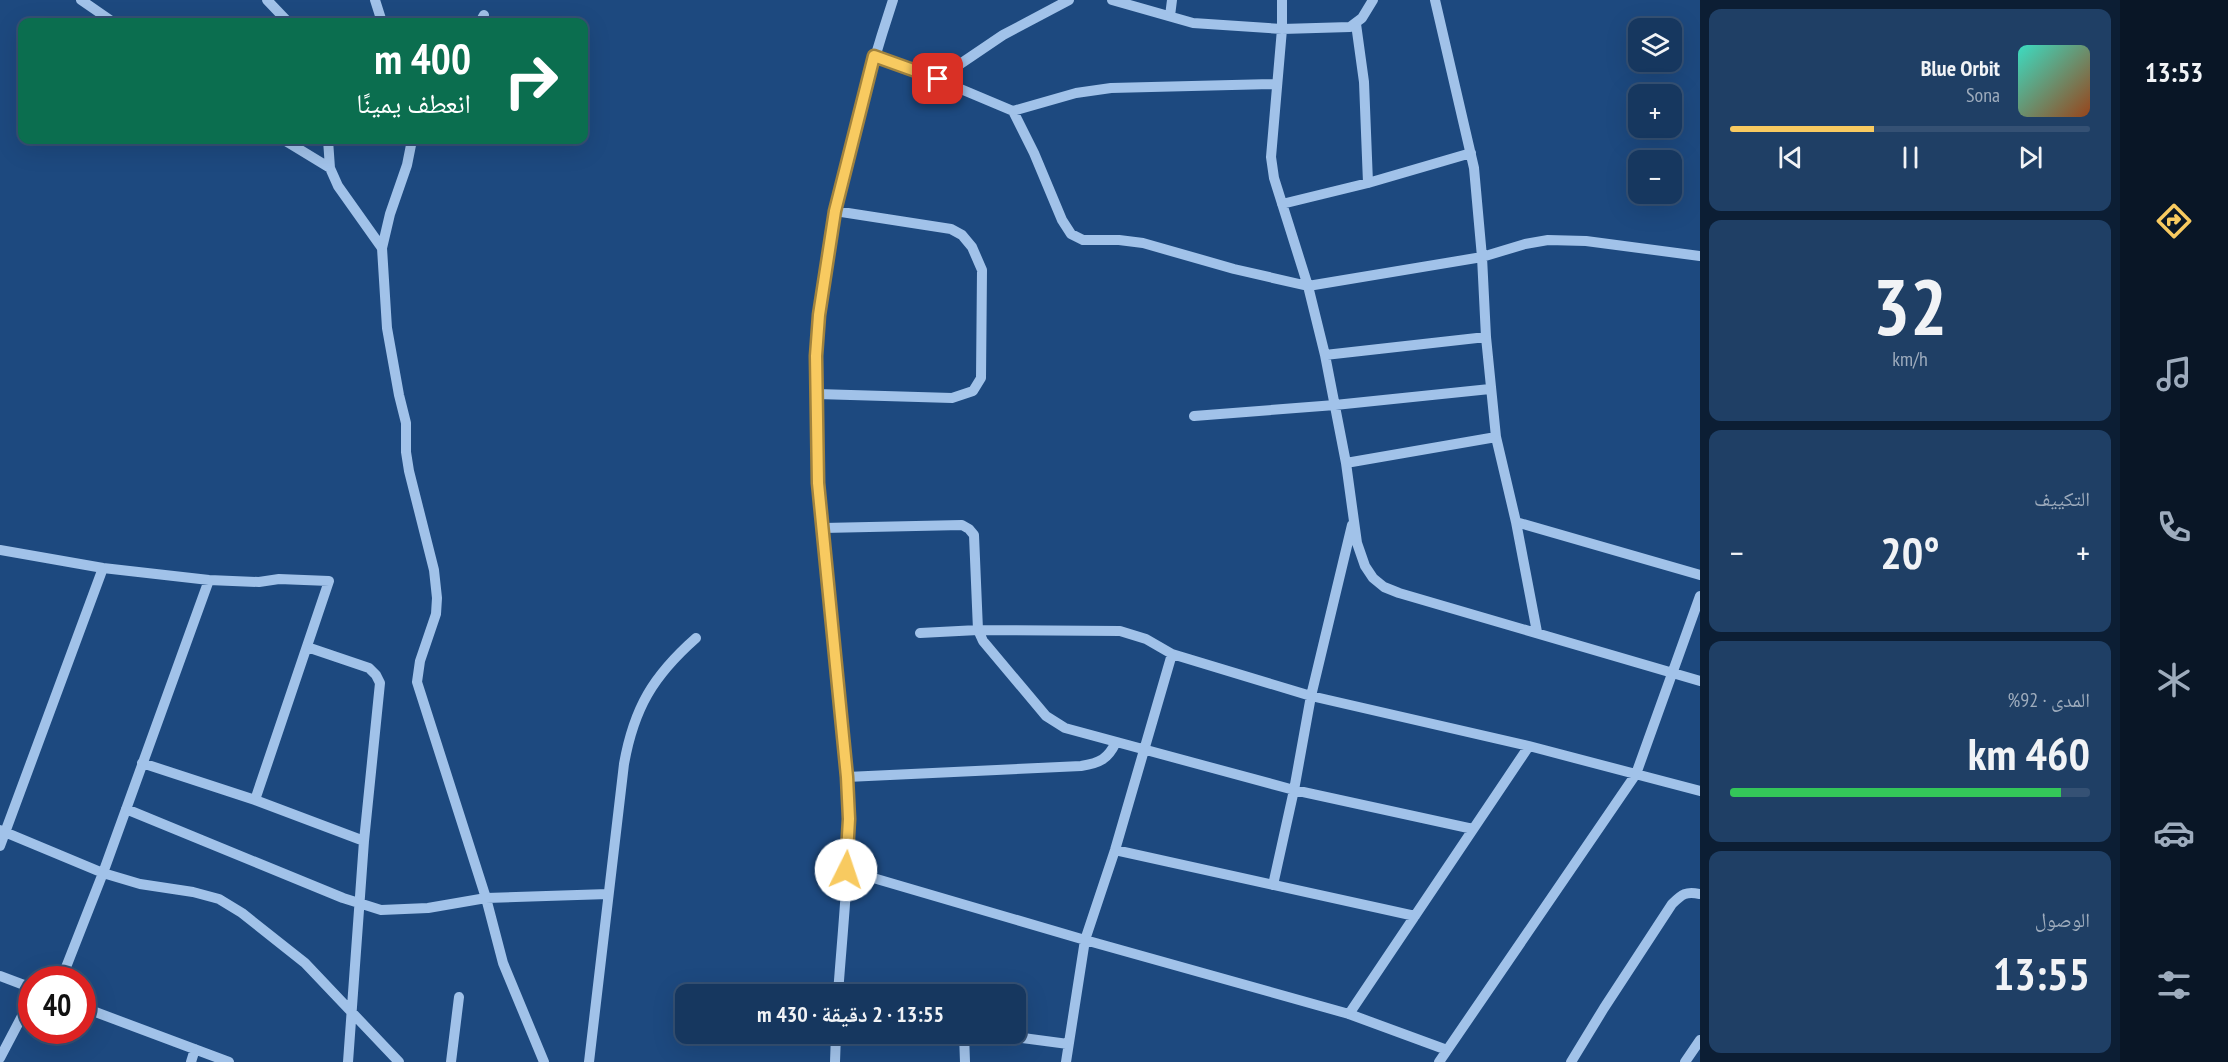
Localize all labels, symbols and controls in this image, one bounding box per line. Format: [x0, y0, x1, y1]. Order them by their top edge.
map controls [1628, 18, 1682, 204]
button: layers [1628, 18, 1682, 72]
text: 400 m [374, 31, 471, 86]
icon: right [492, 42, 570, 120]
pin [912, 53, 963, 104]
text: Blue Orbit [1921, 54, 2000, 82]
text: 13:53 [2145, 55, 2203, 89]
icon: arrive [921, 62, 954, 95]
text: Sona [1966, 82, 2000, 108]
button: + [1628, 84, 1682, 138]
text: انعطف يمينًا [356, 86, 471, 120]
icon: previous [1774, 141, 1807, 174]
icon: pause [1894, 141, 1927, 174]
icon: next [2014, 141, 2047, 174]
button: − [1628, 150, 1682, 204]
icon: directions [2153, 200, 2195, 242]
text: 32 [1873, 256, 1947, 357]
text: km/h [1892, 346, 1928, 372]
icon: music [2153, 353, 2195, 395]
text: التكييف [2034, 486, 2090, 512]
icon: phone [2153, 506, 2195, 548]
text: 20° [1880, 523, 1940, 581]
text: − [1730, 531, 1744, 574]
text: + [2076, 531, 2090, 574]
icon: climate [2153, 659, 2195, 701]
text: المدى · 92% [2007, 687, 2090, 713]
text: 460 km [1968, 724, 2090, 782]
icon: car [2153, 812, 2195, 854]
position arrow [814, 838, 878, 902]
text: الوصول [2035, 907, 2090, 933]
text: 13:55 [1993, 944, 2090, 1002]
icon: filters [2153, 964, 2195, 1006]
speed limit sign: 40 [18, 966, 96, 1044]
text: 13:55 · 2 دقيقة · 430 m [757, 1000, 944, 1028]

